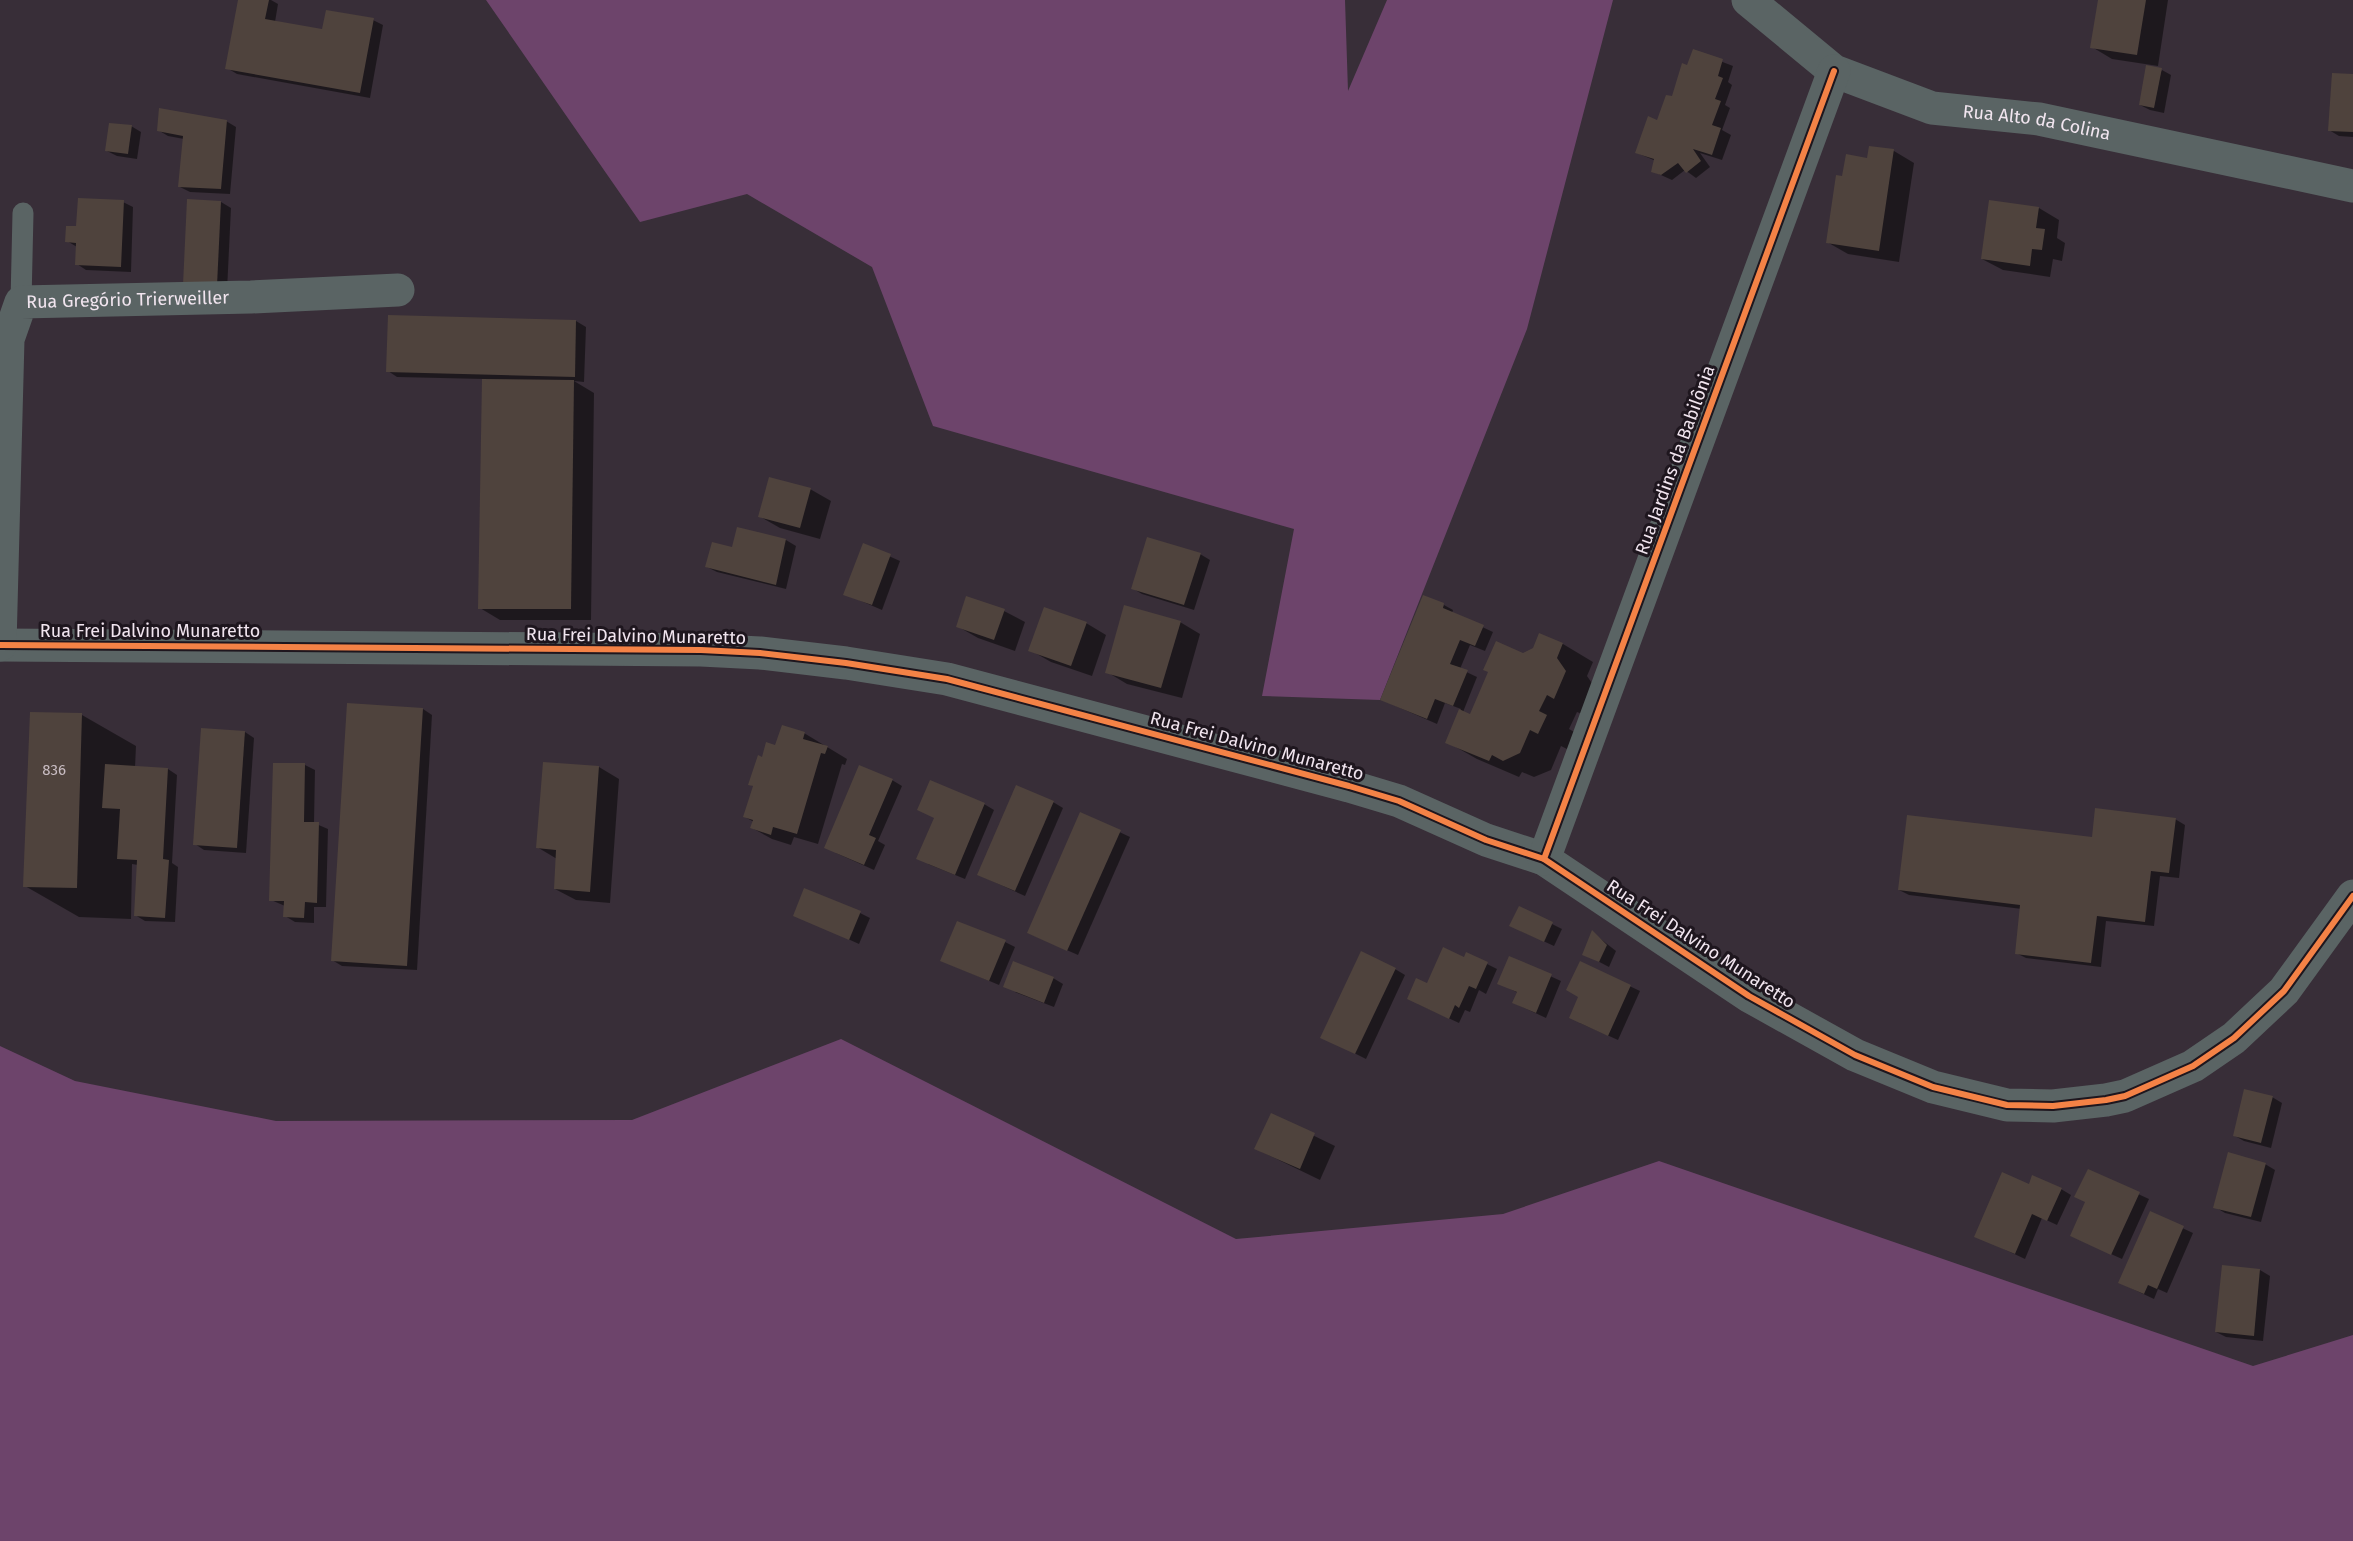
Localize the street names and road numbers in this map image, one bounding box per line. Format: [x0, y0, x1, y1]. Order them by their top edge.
street label: Rua Alto da Colina [1962, 100, 2113, 145]
street label: Rua Gregório Trierweiller [26, 286, 229, 313]
street label: Rua Jardins da Babilônia [1630, 362, 1720, 558]
street label: Rua Frei Dalvino Munaretto [40, 620, 260, 642]
street label: Rua Frei Dalvino Munaretto [526, 623, 746, 649]
street label: Rua Frei Dalvino Munaretto [1148, 707, 1366, 785]
street label: Rua Frei Dalvino Munaretto [1603, 875, 1799, 1013]

